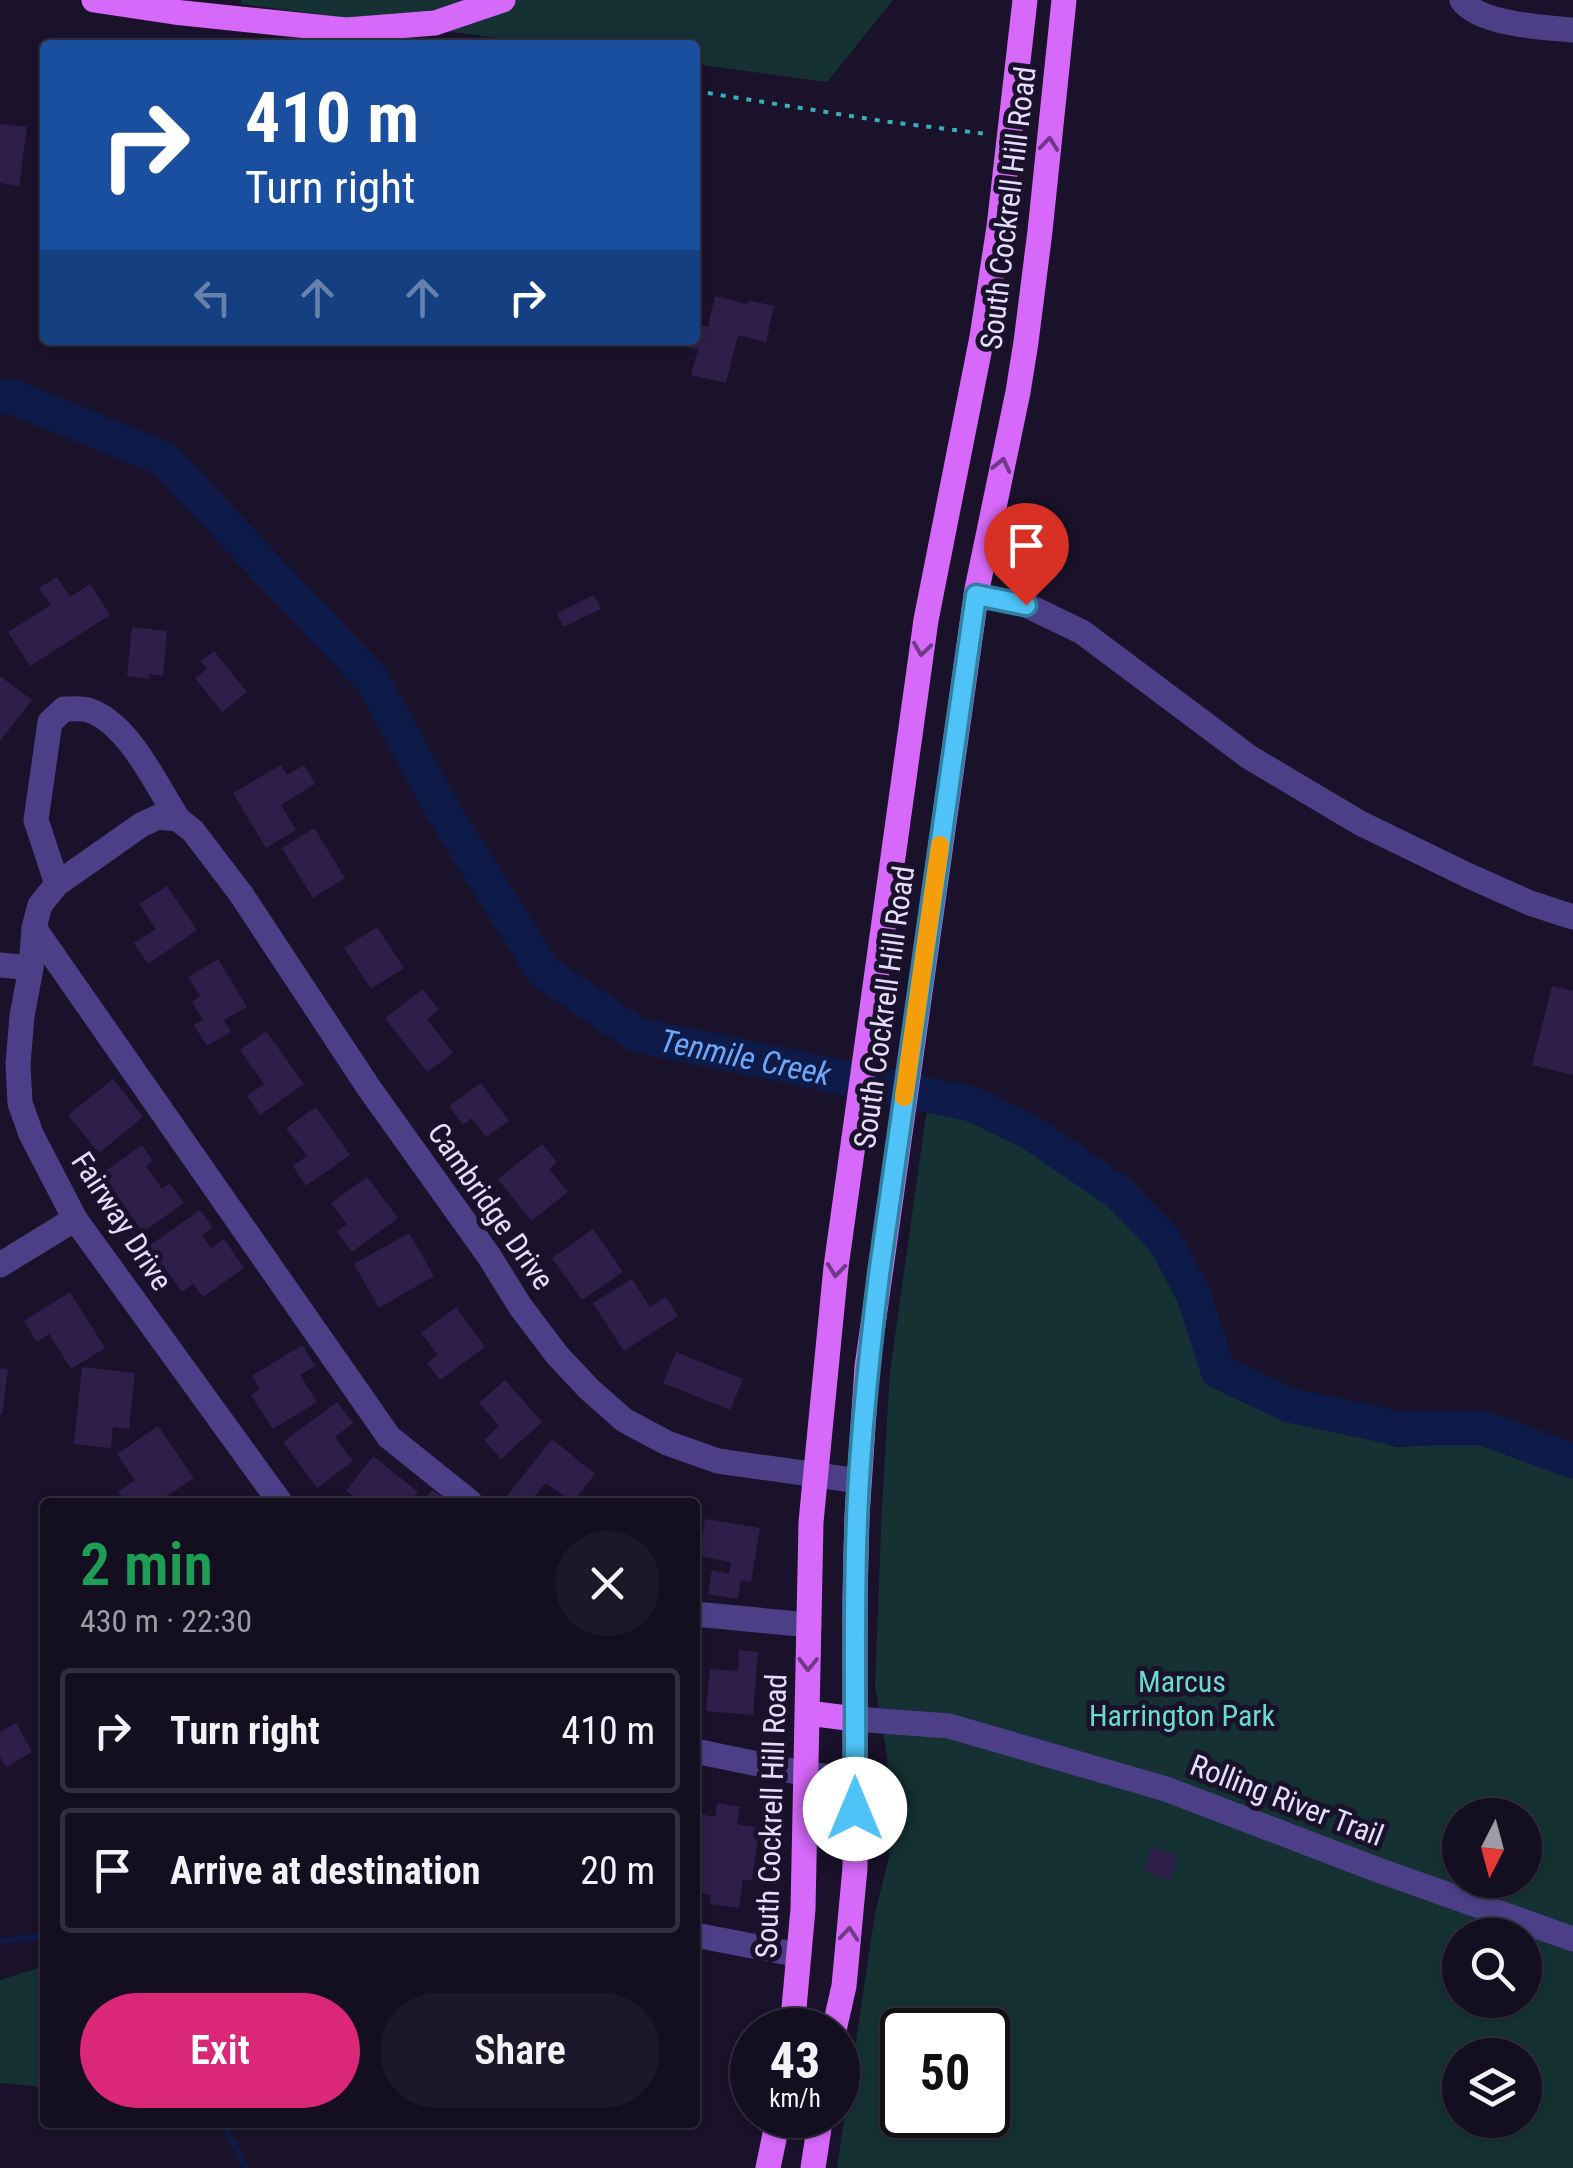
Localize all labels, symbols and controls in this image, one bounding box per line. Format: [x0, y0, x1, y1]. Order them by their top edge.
street label: South Cockrell Hill Road [973, 65, 1043, 351]
text: 410 m [245, 77, 419, 159]
icon: right [80, 80, 210, 210]
one-way arrow [1038, 136, 1059, 152]
text: Turn right [245, 161, 415, 214]
icon: left [185, 270, 240, 325]
icon: ahead [290, 270, 345, 325]
icon: ahead [395, 270, 450, 325]
icon: right [500, 270, 555, 325]
one-way arrow [990, 457, 1011, 474]
pin [984, 503, 1069, 606]
icon: arrive [999, 518, 1054, 573]
one-way arrow [913, 641, 934, 657]
street label: South Cockrell Hill Road [847, 864, 921, 1150]
water label: Tenmile Creek [657, 1021, 835, 1094]
street label: Cambridge Drive [421, 1116, 561, 1296]
street label: Fairway Drive [64, 1145, 180, 1297]
one-way arrow [826, 1262, 847, 1278]
text: 2 min [80, 1529, 213, 1600]
button: close [555, 1531, 660, 1636]
text: 430 m · 22:30 [80, 1602, 252, 1640]
one-way arrow [798, 1656, 819, 1672]
park label: Marcus Harrington Park [1089, 1664, 1275, 1733]
street label: South Cockrell Hill Road [749, 1673, 793, 1959]
icon: right [85, 1703, 140, 1758]
text: Turn right [170, 1709, 320, 1753]
text: 410 m [561, 1709, 655, 1753]
street label: Rolling River Trail [1185, 1747, 1389, 1853]
position arrow [803, 1757, 907, 1861]
north arrow [1442, 1798, 1542, 1898]
map controls [1442, 1798, 1542, 2138]
icon: arrive [85, 1843, 140, 1898]
text: Arrive at destination [170, 1849, 480, 1893]
text: 20 m [580, 1849, 655, 1893]
button: search [1442, 1918, 1542, 2018]
one-way arrow [837, 1925, 859, 1941]
button: Exit [80, 1993, 360, 2108]
button: Share [380, 1993, 660, 2108]
speed limit sign: 50 [880, 2008, 1010, 2138]
text: 43 [770, 2032, 820, 2090]
button: layers [1442, 2038, 1542, 2138]
text: km/h [769, 2084, 821, 2113]

